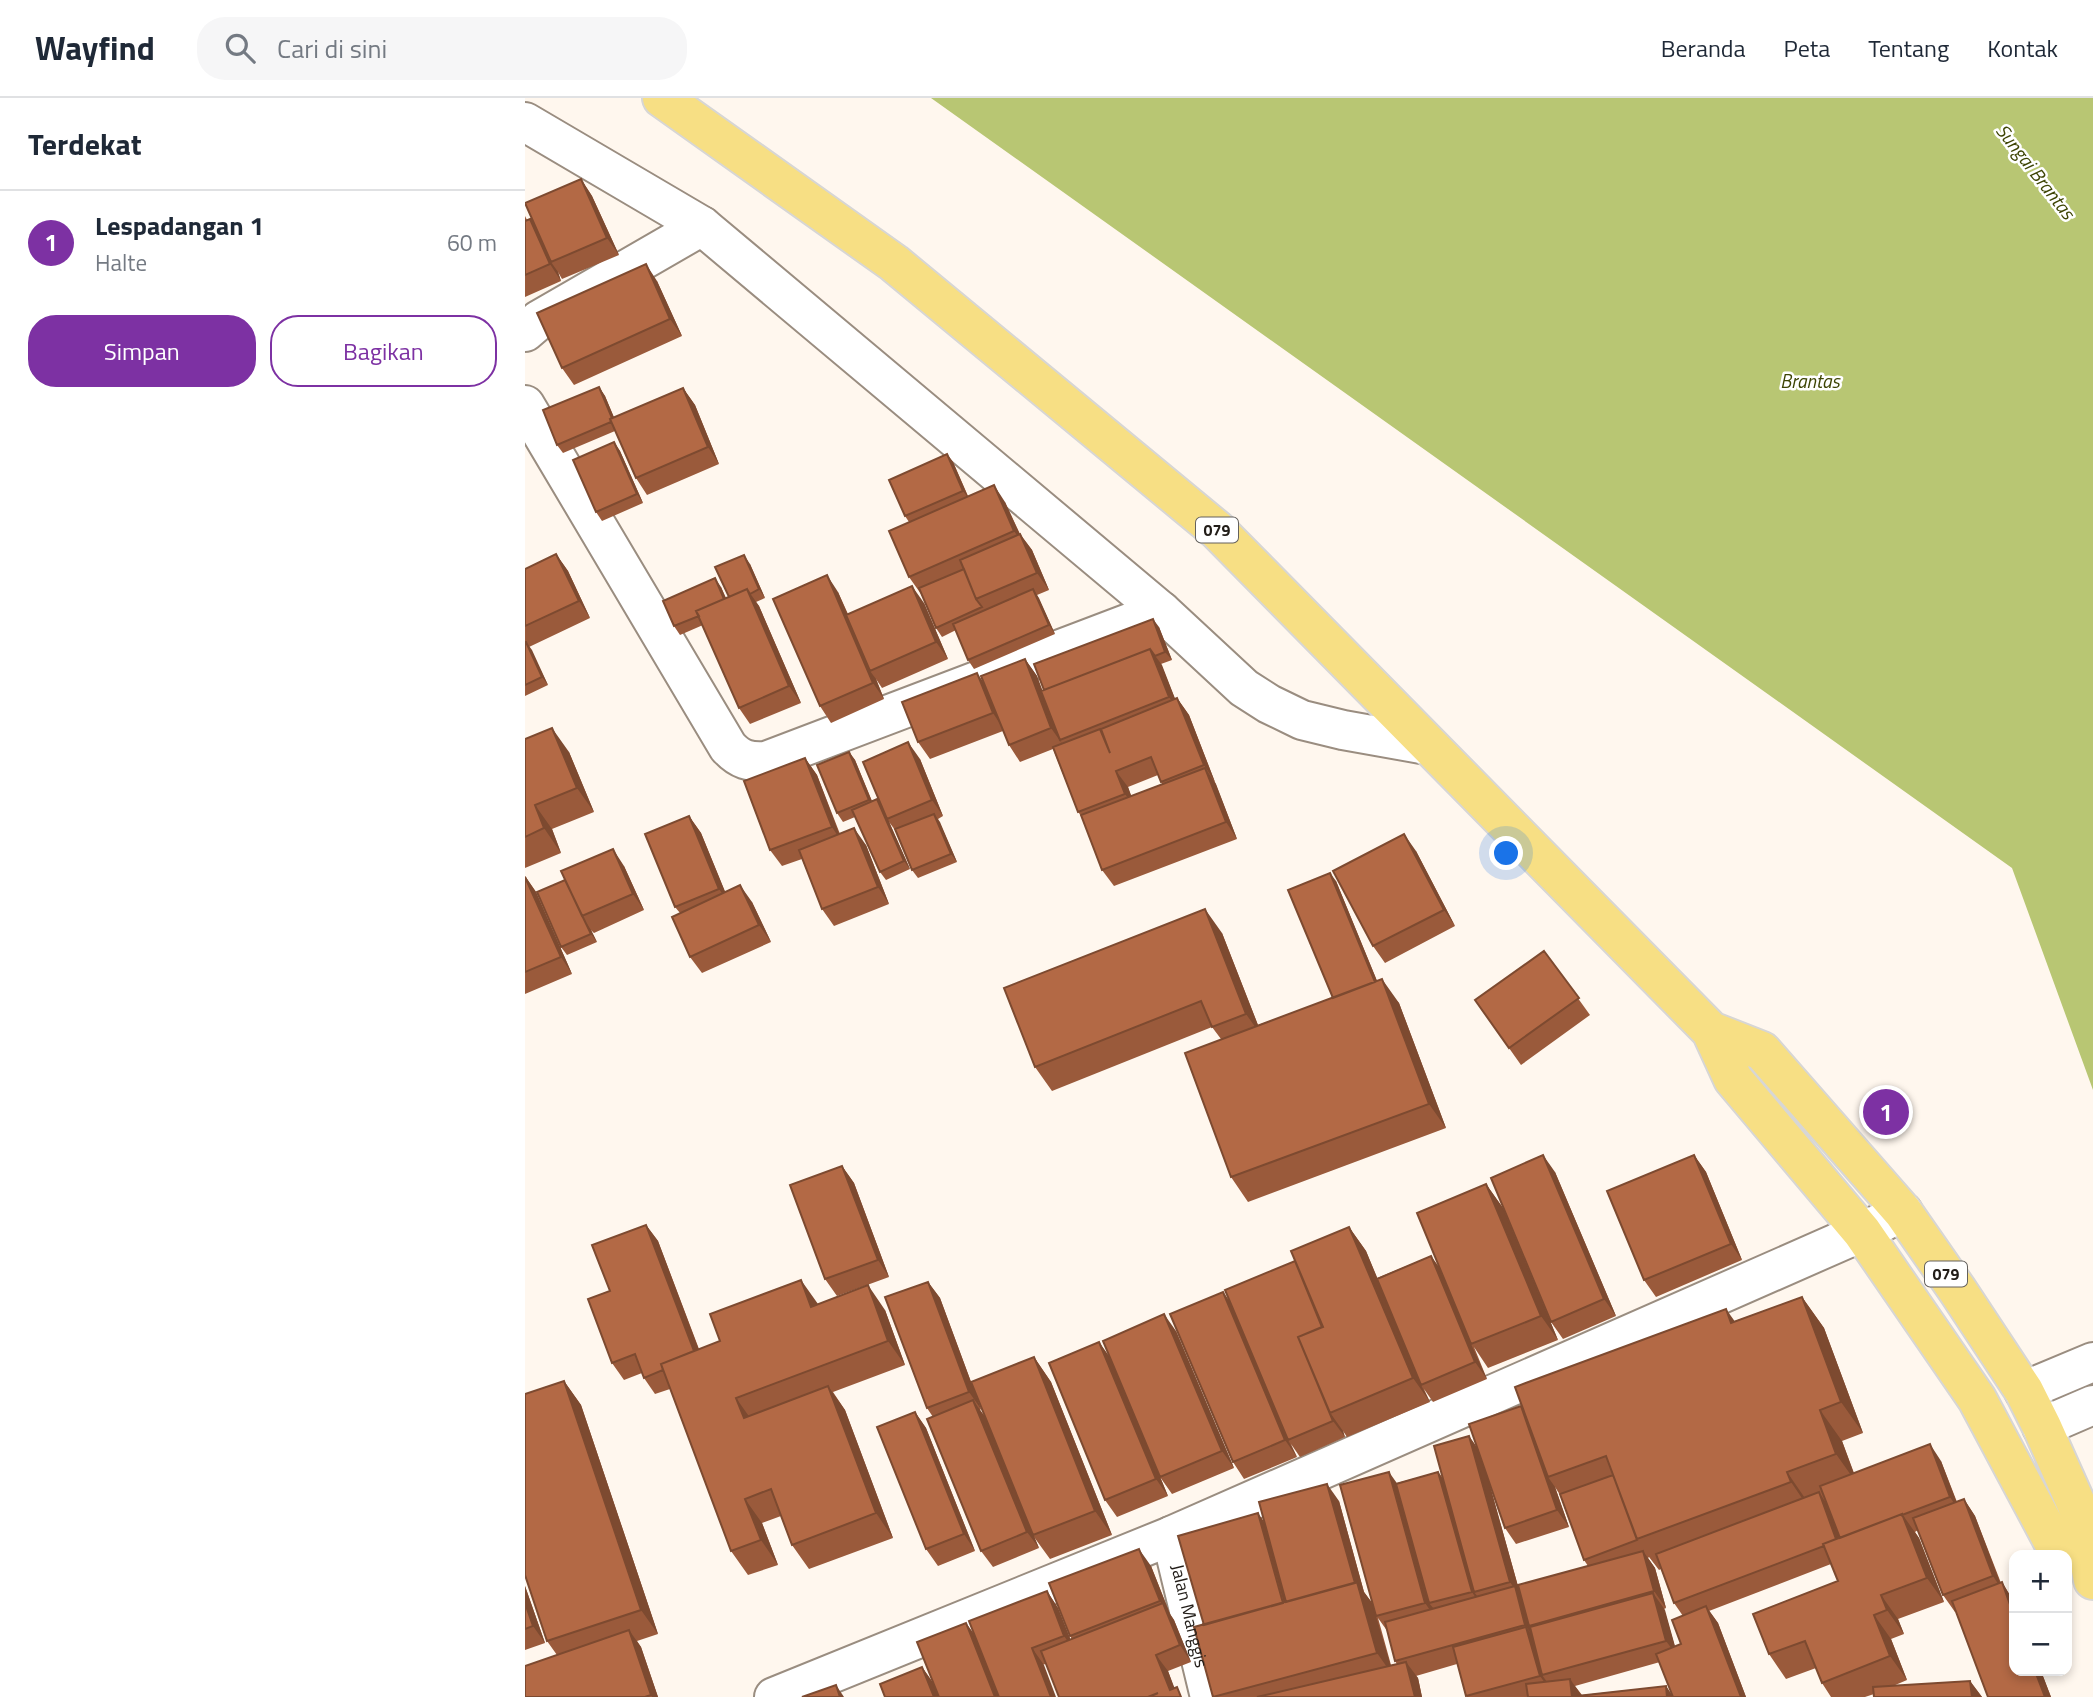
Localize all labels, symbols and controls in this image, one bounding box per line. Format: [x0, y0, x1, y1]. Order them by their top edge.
search box [197, 17, 687, 80]
text: Wayfind [35, 23, 155, 73]
icon: search [221, 29, 259, 67]
text: Cari di sini [277, 29, 387, 68]
text: Beranda [1661, 30, 1746, 66]
text: Peta [1784, 30, 1830, 66]
text: Tentang [1868, 30, 1949, 66]
text: Kontak [1987, 30, 2058, 66]
water label: Sungai Brantas [1989, 117, 2084, 226]
text: Terdekat [28, 121, 142, 167]
text: Lespadangan 1 [95, 206, 264, 245]
text: 1 [45, 225, 57, 260]
text: 60 m [447, 225, 497, 260]
text: Halte [95, 245, 147, 280]
button: Simpan [28, 315, 256, 387]
button: Bagikan [270, 315, 497, 387]
water label: Brantas [1780, 366, 1841, 395]
road number: 079 [1196, 518, 1238, 542]
your location [1489, 836, 1523, 870]
pin: 1 [1863, 1086, 1909, 1138]
road number: 079 [1925, 1262, 1967, 1286]
map controls [2009, 1550, 2072, 1676]
button: + [2009, 1550, 2072, 1613]
street label: Jalan Manggis [1165, 1561, 1216, 1670]
button: − [2009, 1613, 2072, 1676]

